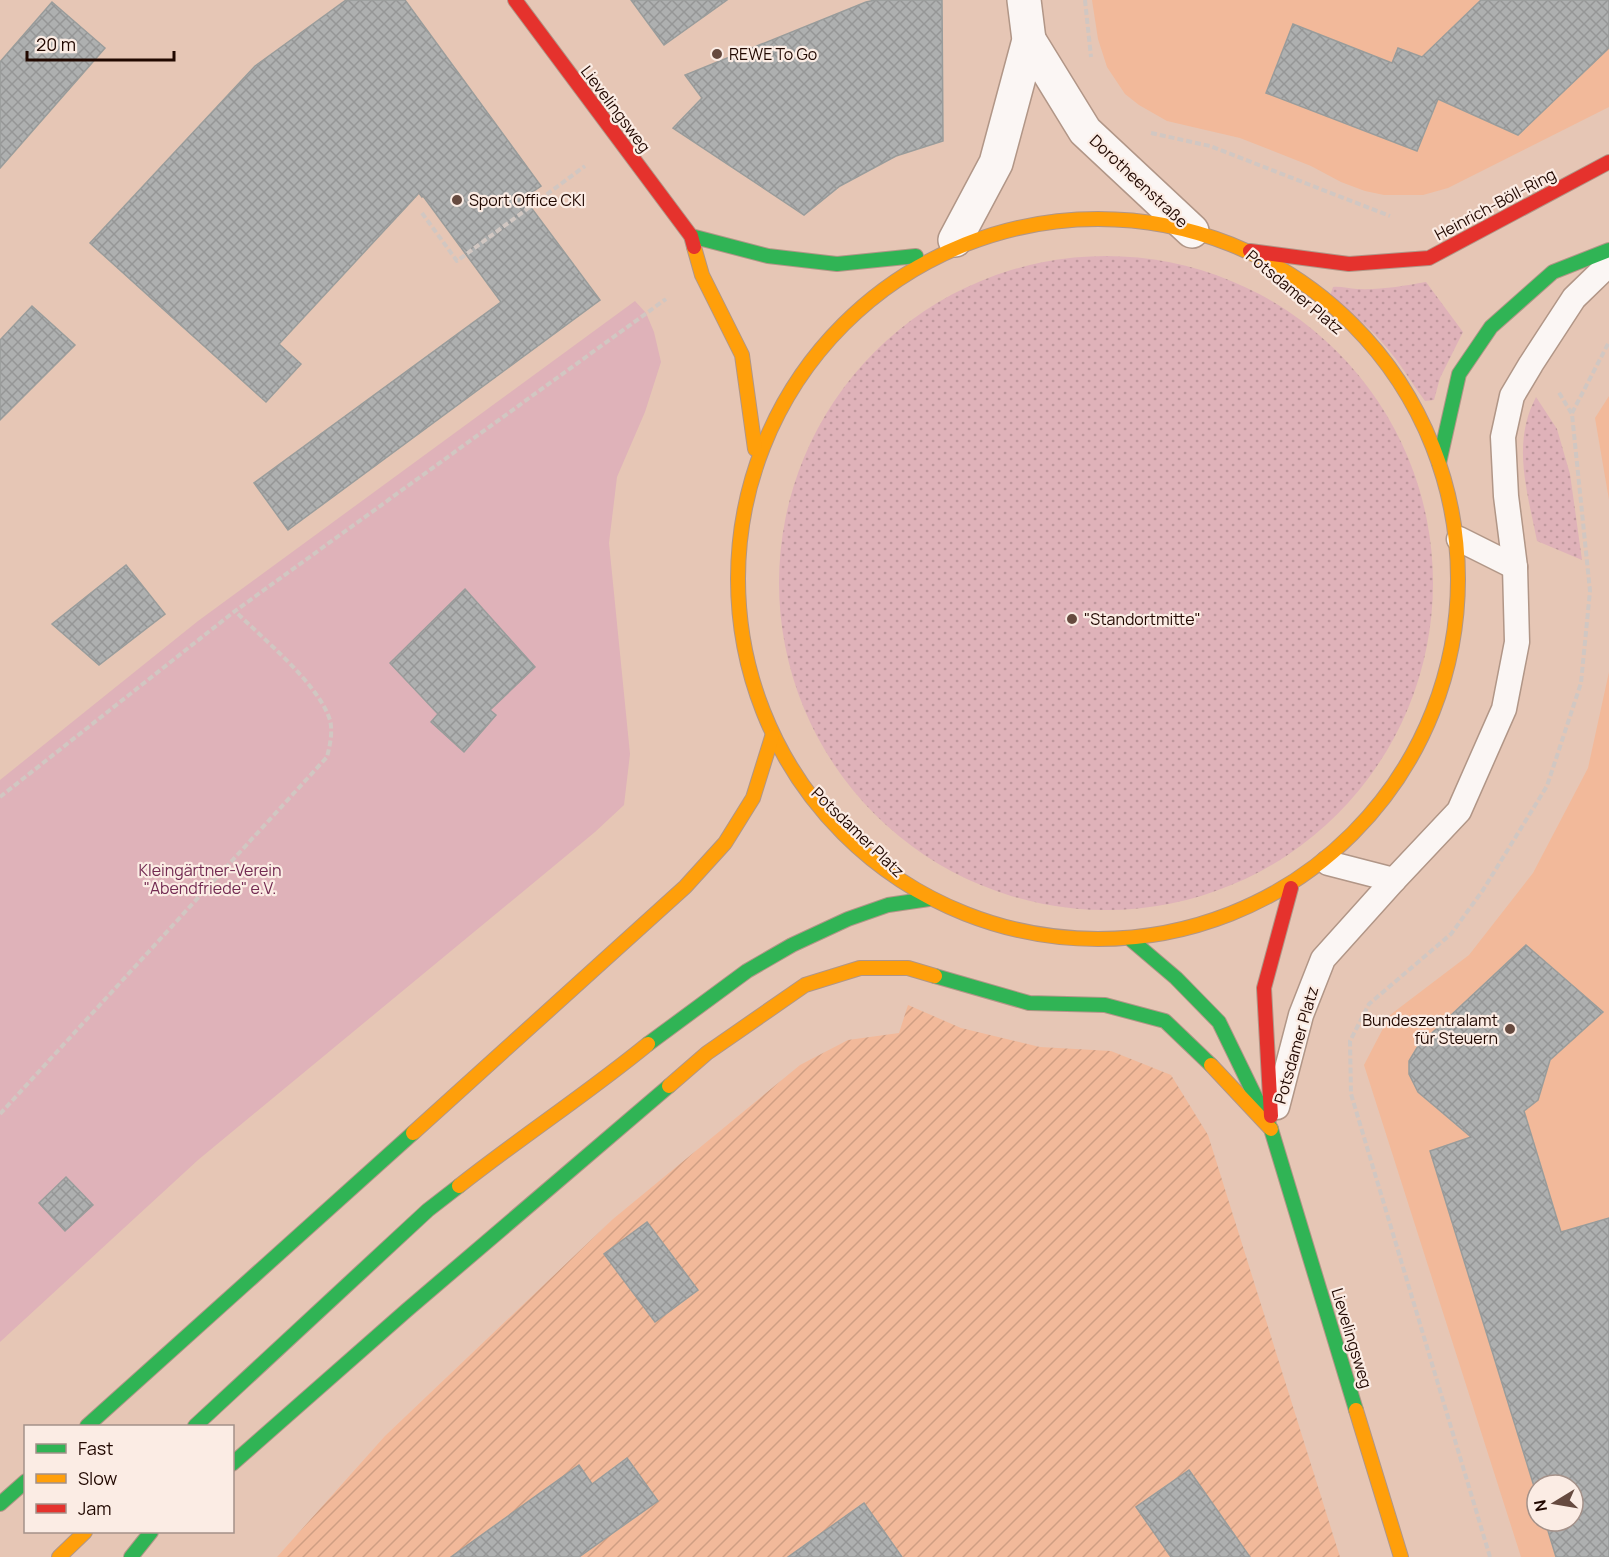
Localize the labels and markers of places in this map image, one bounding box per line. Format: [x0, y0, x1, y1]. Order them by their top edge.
place label: REWE To Go [729, 43, 817, 65]
marker: REWE To Go [710, 47, 724, 61]
place label: Sport Office CKI [469, 189, 585, 211]
marker: Sport Office CKI [450, 193, 464, 207]
place label: "Standortmitte" [1084, 608, 1201, 630]
marker: "Standortmitte" [1065, 612, 1079, 626]
place label: Bundeszentralamt für Steuern [1362, 1009, 1498, 1049]
marker: Bundeszentralamt für Steuern [1503, 1022, 1517, 1036]

